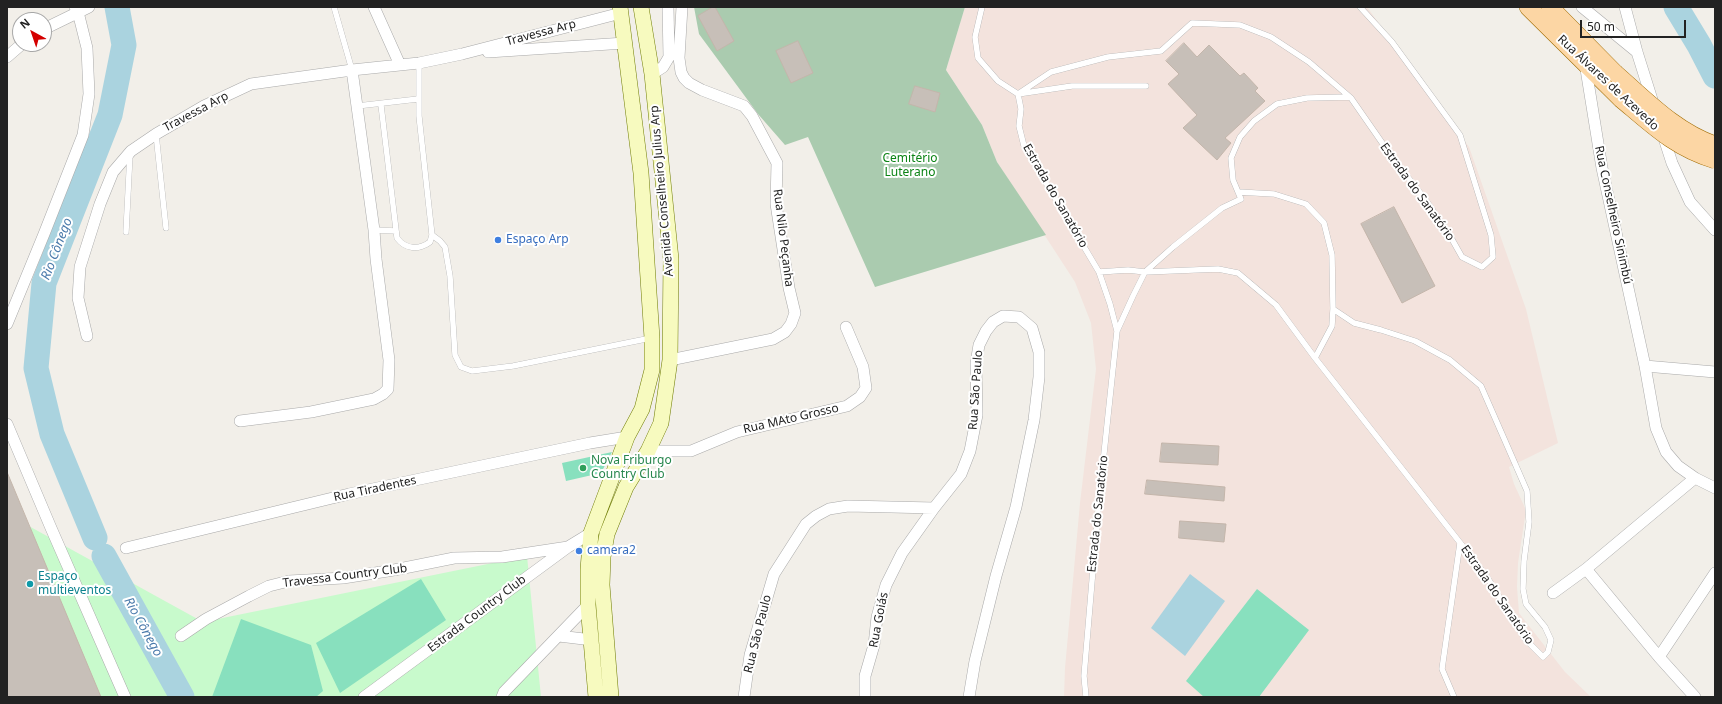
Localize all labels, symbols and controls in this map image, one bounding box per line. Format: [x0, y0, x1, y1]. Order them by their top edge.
north arrow [12, 12, 52, 52]
scale bar [1582, 12, 1688, 38]
text: N [16, 15, 33, 32]
street label: Travessa Arp [504, 17, 578, 49]
text: 50 m [1587, 18, 1615, 35]
street label: Rua Álvares de Azevedo [1554, 32, 1662, 134]
street label: Travessa Arp [161, 89, 231, 135]
street label: Avenida Conselheiro Julius Arp [647, 105, 677, 277]
street label: Estrada do Sanatório [1377, 140, 1457, 244]
street label: Estrada do Sanatório [1019, 141, 1091, 251]
street label: Rua Conselheiro Sinimbú [1591, 144, 1635, 286]
park label: Cemitério Luterano [882, 152, 938, 180]
street label: Rua Nilo Peçanha [770, 188, 796, 288]
water label: Rio Cônego [38, 216, 76, 282]
place label: Espaço Arp [506, 233, 569, 247]
marker: Espaço Arp [493, 235, 503, 245]
street label: Rua São Paulo [966, 349, 986, 431]
street label: Rua MAto Grosso [742, 401, 840, 437]
place label: Nova Friburgo Country Club [591, 454, 672, 482]
street label: Estrada do Sanatório [1085, 455, 1111, 573]
marker: Nova Friburgo Country Club [578, 463, 588, 473]
street label: Rua Tiradentes [332, 473, 418, 505]
street label: Estrada do Sanatório [1457, 543, 1537, 647]
place label: camera2 [587, 544, 636, 558]
marker: camera2 [574, 546, 584, 556]
street label: Travessa Country Club [282, 561, 408, 591]
place label: Espaço multieventos [38, 570, 111, 598]
street label: Estrada Country Club [425, 572, 529, 656]
marker: Espaço multieventos [25, 579, 35, 589]
street label: Rua Goiás [867, 591, 891, 649]
street label: Rua São Paulo [741, 593, 775, 675]
water label: Rio Cônego [120, 595, 166, 659]

